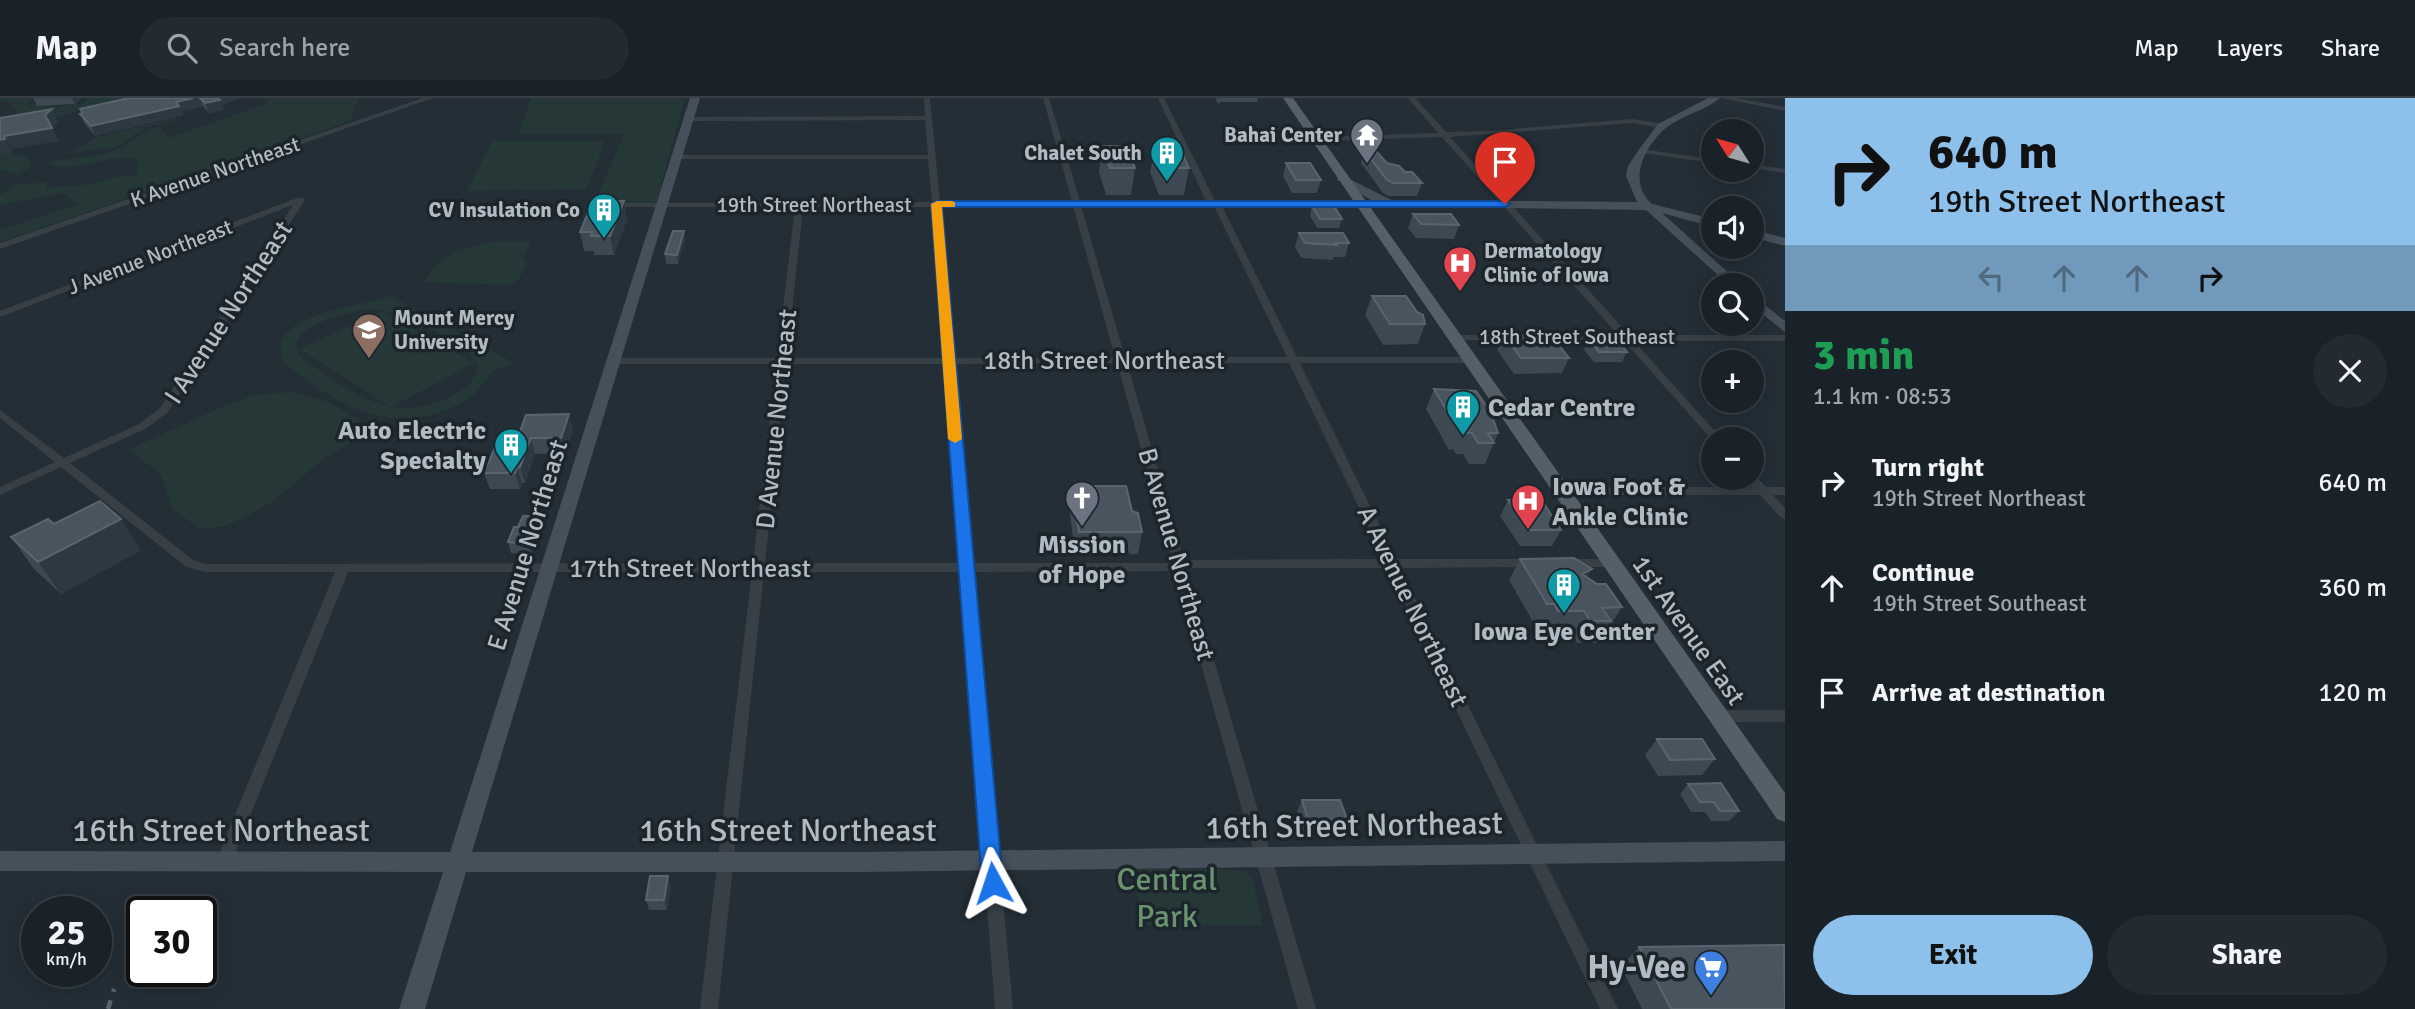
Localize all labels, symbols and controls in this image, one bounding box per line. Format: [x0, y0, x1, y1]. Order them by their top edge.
search box [139, 17, 629, 80]
text: Map [35, 28, 97, 69]
icon: search [163, 29, 201, 67]
text: Search here [219, 32, 350, 64]
text: Map [2134, 33, 2179, 63]
text: Layers [2217, 33, 2283, 63]
text: Share [2321, 33, 2380, 63]
temple icon: Bahai Center [1348, 116, 1386, 165]
north arrow [1701, 119, 1764, 182]
map controls [1701, 119, 1764, 490]
place label: Bahai Center [1224, 122, 1343, 148]
text: 640 m [1928, 122, 2058, 182]
icon: right [1813, 126, 1904, 217]
street label: K Avenue Northeast [127, 131, 303, 213]
pin [1475, 132, 1535, 204]
building icon: Chalet South [1148, 134, 1186, 183]
place label: Chalet South [1024, 140, 1142, 166]
icon: arrive [1486, 143, 1524, 181]
text: 19th Street Northeast [1928, 182, 2226, 221]
building icon: CV Insulation Co [585, 191, 623, 240]
street label: 19th Street Northeast [716, 192, 912, 218]
button: sound [1701, 196, 1764, 259]
place label: CV Insulation Co [429, 197, 580, 223]
street label: J Avenue Northeast [64, 214, 236, 300]
street label: I Avenue Northeast [158, 215, 300, 410]
place label: Dermatology Clinic of Iowa [1484, 238, 1609, 288]
hospital icon: Dermatology Clinic of Iowa [1441, 244, 1479, 293]
icon: left [1972, 259, 2010, 297]
icon: ahead [2045, 259, 2083, 297]
icon: ahead [2118, 259, 2156, 297]
icon: right [2191, 259, 2229, 297]
button: search [1701, 273, 1764, 336]
place label: Mount Mercy University [394, 305, 515, 355]
street label: D Avenue Northeast [750, 308, 804, 531]
school or university icon: Mount Mercy University [350, 311, 388, 360]
street label: 18th Street Southeast [1479, 324, 1675, 350]
text: 3 min [1813, 330, 1914, 381]
button: close [2313, 334, 2387, 408]
street label: 18th Street Northeast [983, 345, 1225, 377]
button: + [1701, 350, 1764, 413]
text: 1.1 km · 08:53 [1813, 382, 1952, 411]
building icon: Cedar Centre [1444, 388, 1482, 437]
place label: Cedar Centre [1488, 392, 1635, 424]
place label: Auto Electric Specialty [338, 415, 486, 477]
building icon: Auto Electric Specialty [492, 426, 530, 475]
button: − [1701, 427, 1764, 490]
street label: E Avenue Northeast [481, 436, 575, 655]
street label: B Avenue Northeast [1130, 444, 1222, 664]
text: Turn right [1872, 452, 1984, 484]
icon: right [1813, 464, 1851, 502]
text: 640 m [2318, 467, 2387, 499]
place label: Iowa Foot & Ankle Clinic [1552, 471, 1688, 533]
church icon: Mission of Hope [1063, 479, 1101, 528]
hospital icon: Iowa Foot & Ankle Clinic [1509, 482, 1547, 531]
text: 19th Street Northeast [1872, 484, 2086, 513]
street label: A Avenue Northeast [1350, 501, 1475, 712]
place label: Mission of Hope [1038, 529, 1126, 591]
street label: 1st Avenue East [1625, 550, 1752, 712]
street label: 17th Street Northeast [569, 553, 811, 585]
text: Continue [1872, 557, 1974, 589]
building icon: Iowa Eye Center [1545, 566, 1583, 615]
icon: ahead [1813, 569, 1851, 607]
text: 360 m [2318, 572, 2387, 604]
text: 19th Street Southeast [1872, 589, 2087, 618]
place label: Iowa Eye Center [1473, 616, 1655, 648]
icon: arrive [1813, 674, 1851, 712]
text: Arrive at destination [1872, 677, 2105, 709]
text: 120 m [2318, 677, 2387, 709]
street label: 16th Street Northeast [1205, 803, 1503, 848]
street label: 16th Street Northeast [72, 811, 370, 850]
street label: 16th Street Northeast [639, 811, 937, 850]
position arrow [956, 846, 1030, 920]
park label: Central Park [1117, 860, 1217, 936]
speed limit sign: 30 [126, 896, 217, 987]
text: 25 [48, 911, 85, 954]
button: Exit [1813, 915, 2093, 995]
button: Share [2107, 915, 2387, 995]
text: km/h [46, 948, 87, 970]
place label: Hy-Vee [1587, 948, 1686, 987]
supermarket icon: Hy-Vee [1692, 948, 1730, 997]

